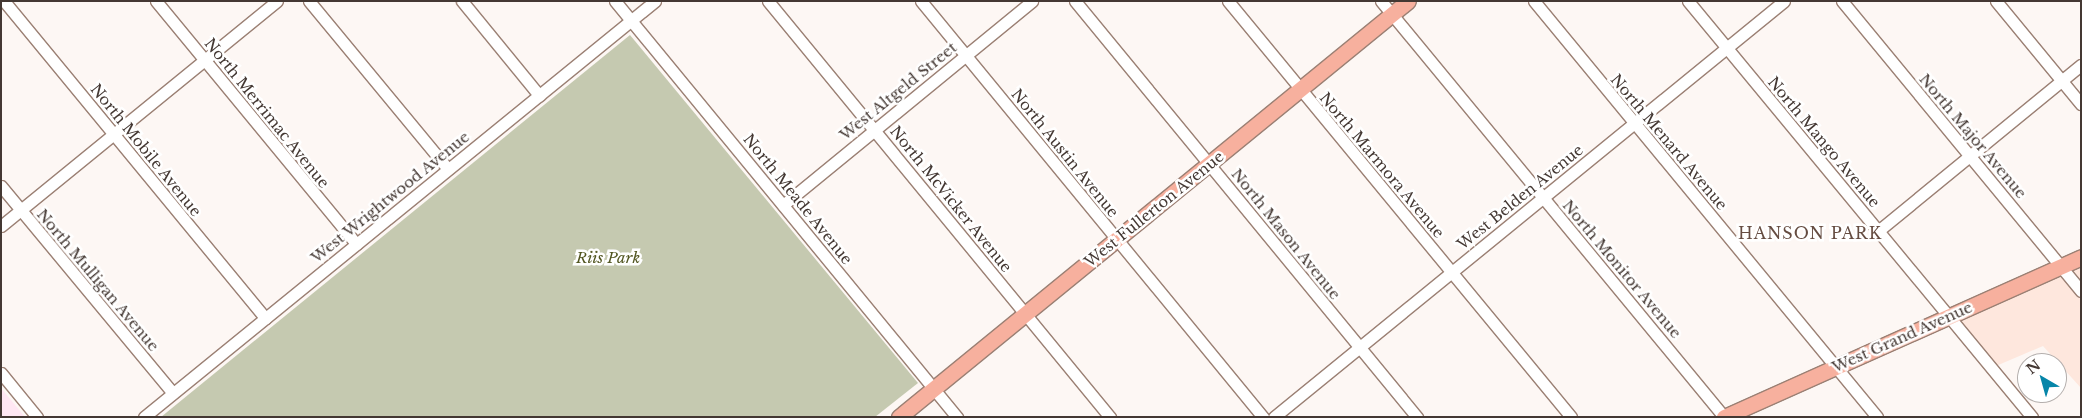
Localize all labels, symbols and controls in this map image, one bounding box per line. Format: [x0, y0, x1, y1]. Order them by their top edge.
street label: North Merrimac Avenue [201, 34, 333, 192]
street label: West Altgeld Street [836, 38, 960, 144]
street label: North Menard Avenue [1607, 70, 1731, 214]
street label: North Major Avenue [1915, 70, 2031, 202]
street label: North Mango Avenue [1764, 73, 1884, 211]
street label: North Mobile Avenue [87, 80, 205, 220]
street label: North Austin Avenue [1007, 85, 1123, 221]
street label: North Marmora Avenue [1316, 88, 1448, 242]
street label: North McVicker Avenue [886, 122, 1016, 276]
street label: West Wrightwood Avenue [307, 127, 473, 267]
street label: North Meade Avenue [740, 130, 856, 268]
street label: West Belden Avenue [1453, 141, 1587, 253]
street label: West Fullerton Avenue [1080, 147, 1228, 271]
street label: North Mason Avenue [1228, 165, 1344, 303]
street label: North Monitor Avenue [1559, 196, 1685, 342]
street label: North Mulligan Avenue [33, 205, 163, 355]
district label: HANSON PARK [1737, 223, 1883, 243]
park label: Riis Park [576, 249, 640, 267]
street label: West Grand Avenue [1829, 298, 1975, 376]
north arrow [2017, 353, 2067, 403]
text: N [2023, 356, 2044, 378]

